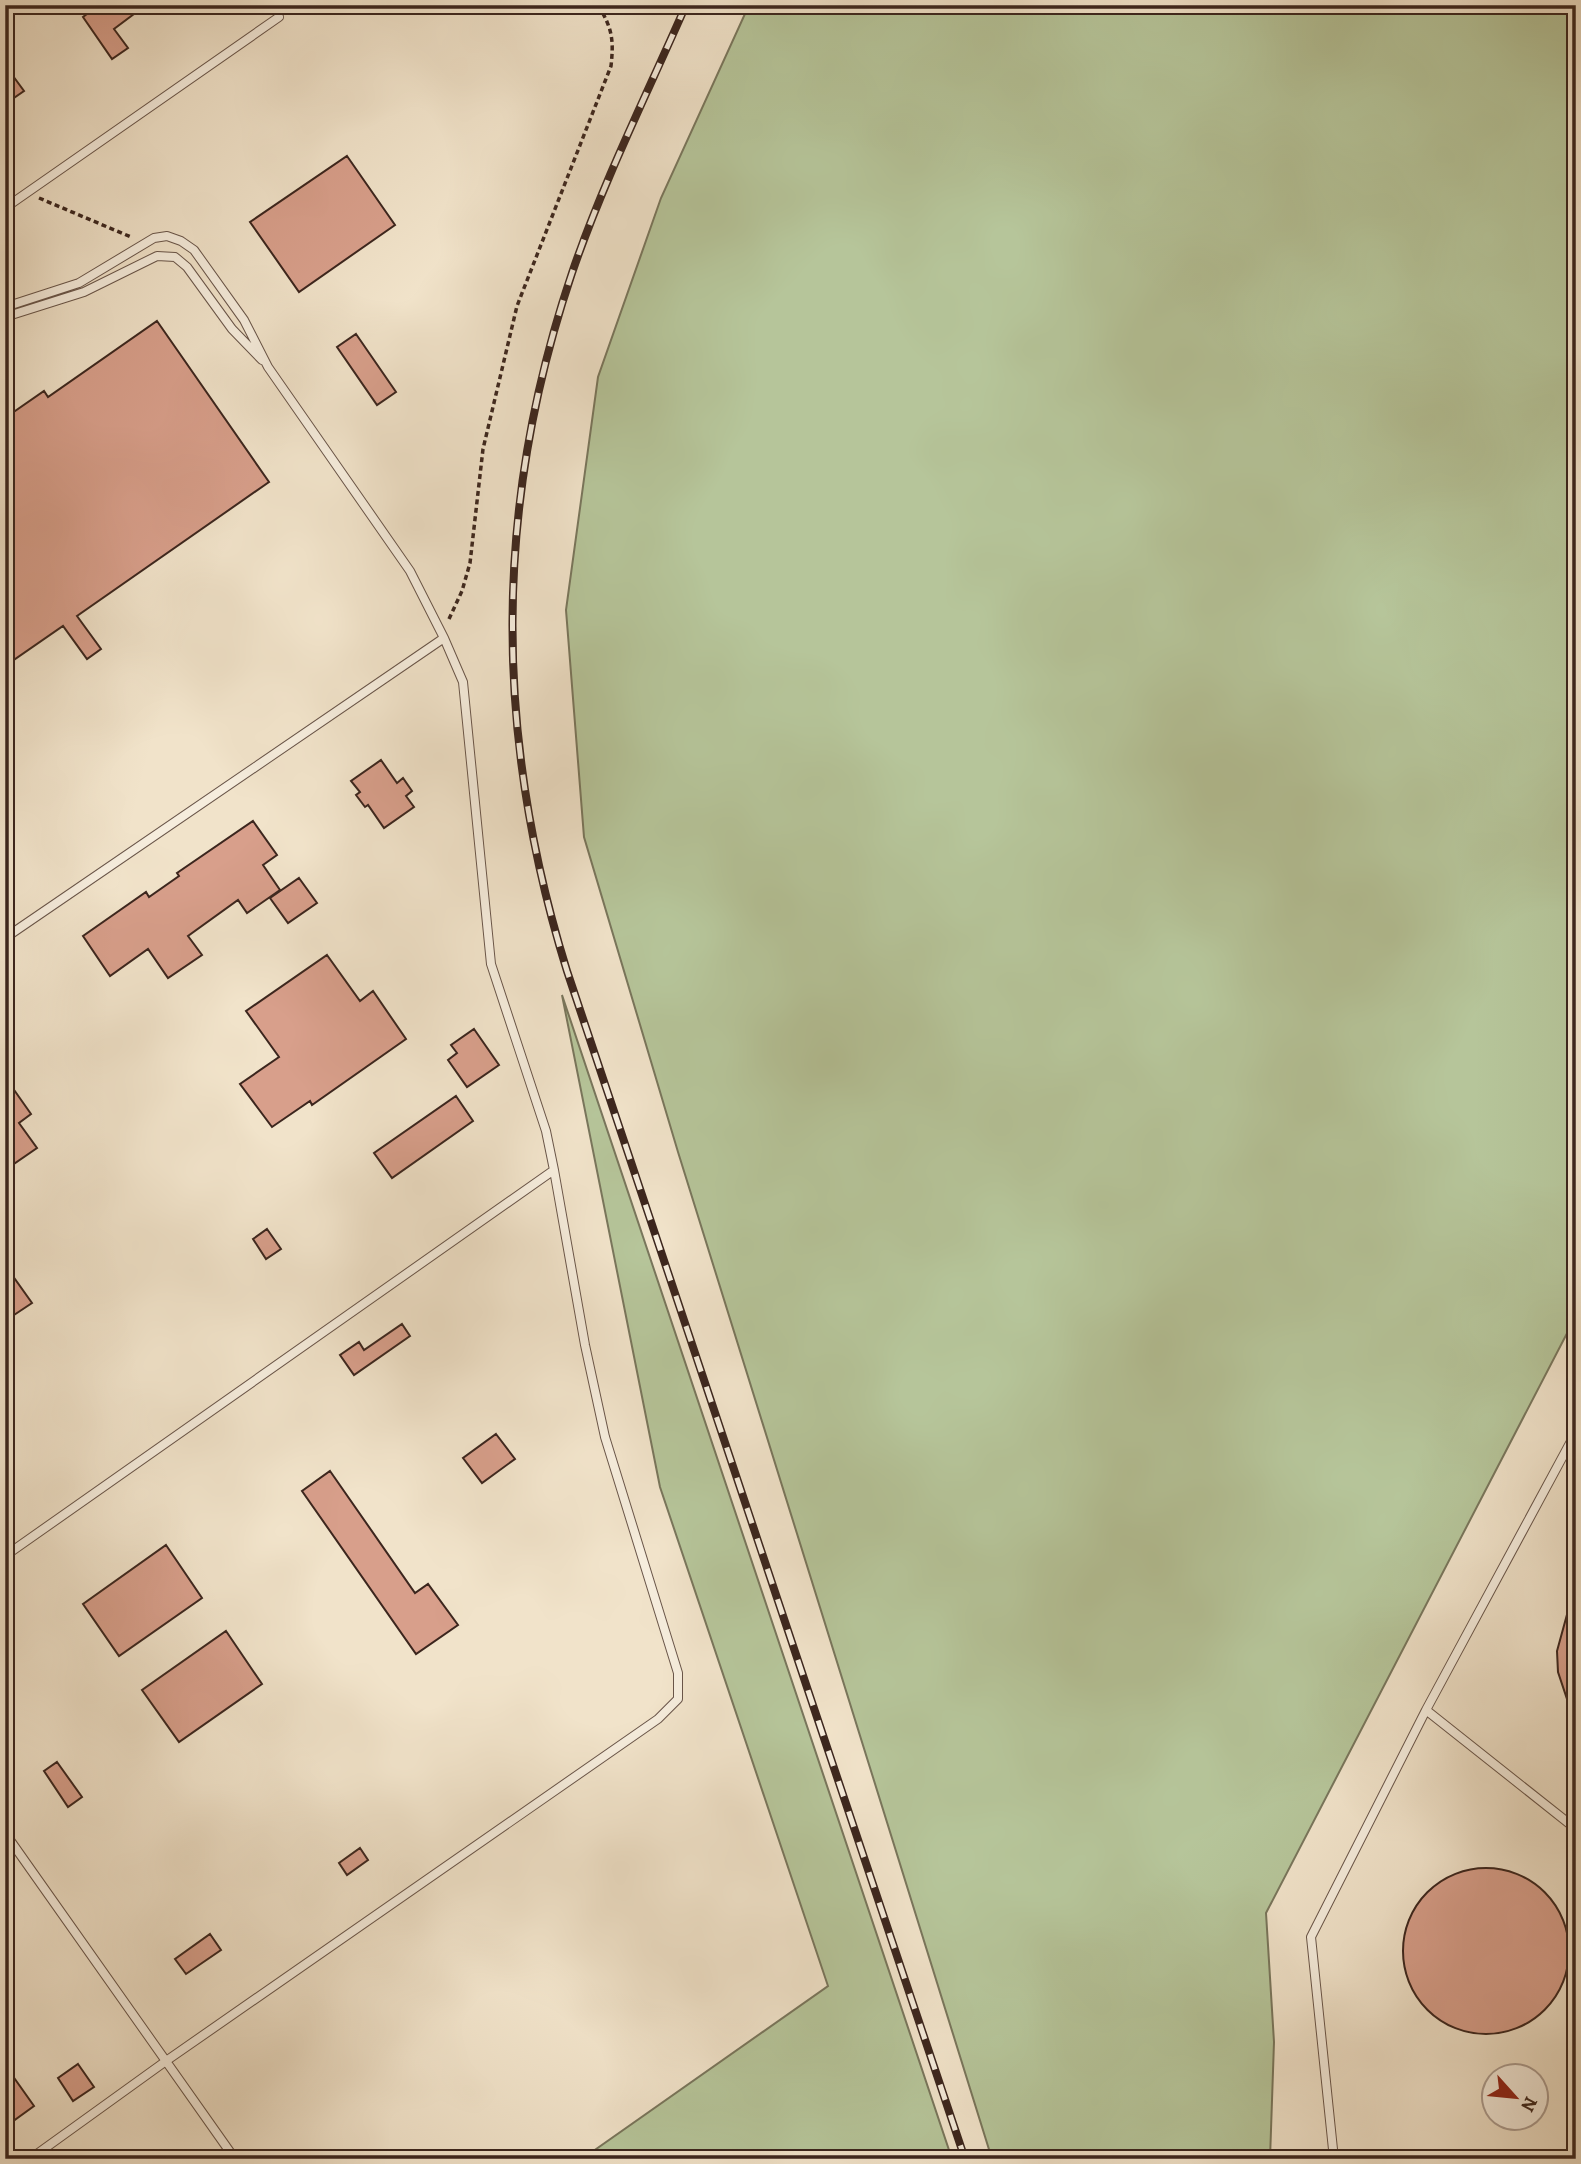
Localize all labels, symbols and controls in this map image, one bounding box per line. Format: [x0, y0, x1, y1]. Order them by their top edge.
north arrow [1480, 2062, 1550, 2132]
text: N [1514, 2092, 1544, 2116]

